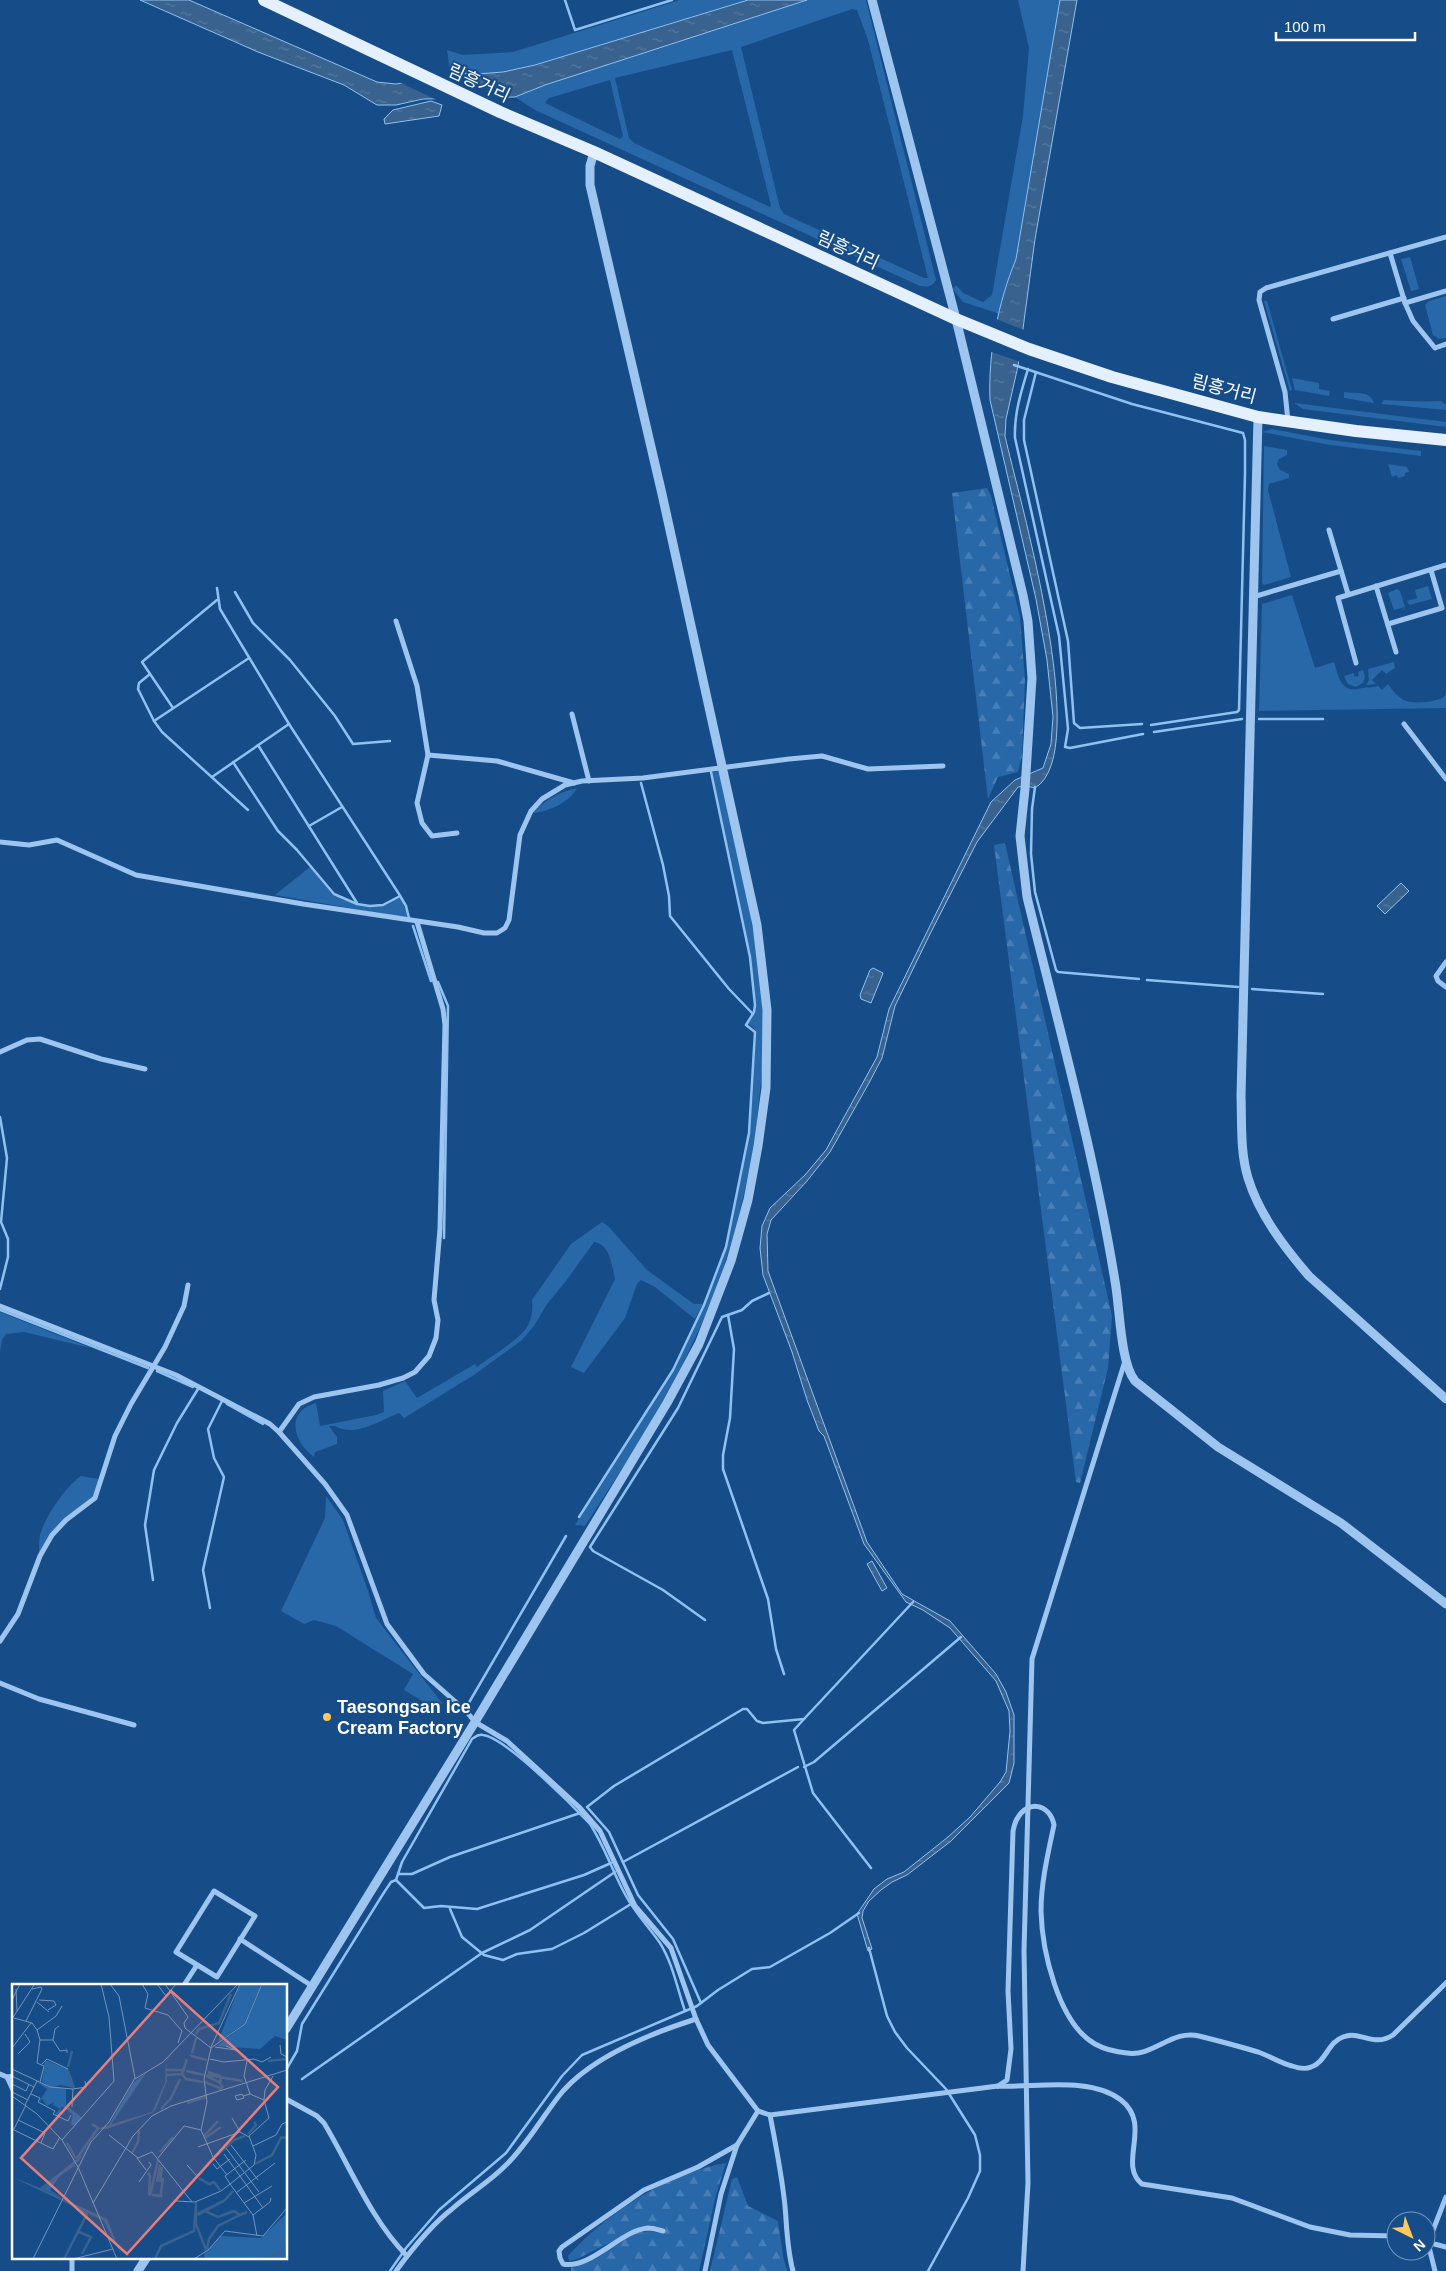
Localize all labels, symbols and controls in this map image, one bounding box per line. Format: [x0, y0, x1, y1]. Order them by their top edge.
scale bar [1276, 10, 1415, 42]
text: 100 m [1284, 18, 1326, 35]
street label: 림흥거리 [445, 60, 513, 106]
street label: 림흥거리 [814, 227, 882, 273]
street label: 림흥거리 [1189, 371, 1259, 407]
place label: Taesongsan Ice Cream Factory [337, 1697, 471, 1738]
marker: Taesongsan Ice Cream Factory [321, 1711, 333, 1723]
inset map [12, 1984, 288, 2258]
north arrow [1386, 2211, 1436, 2261]
text: N [1411, 2236, 1429, 2255]

